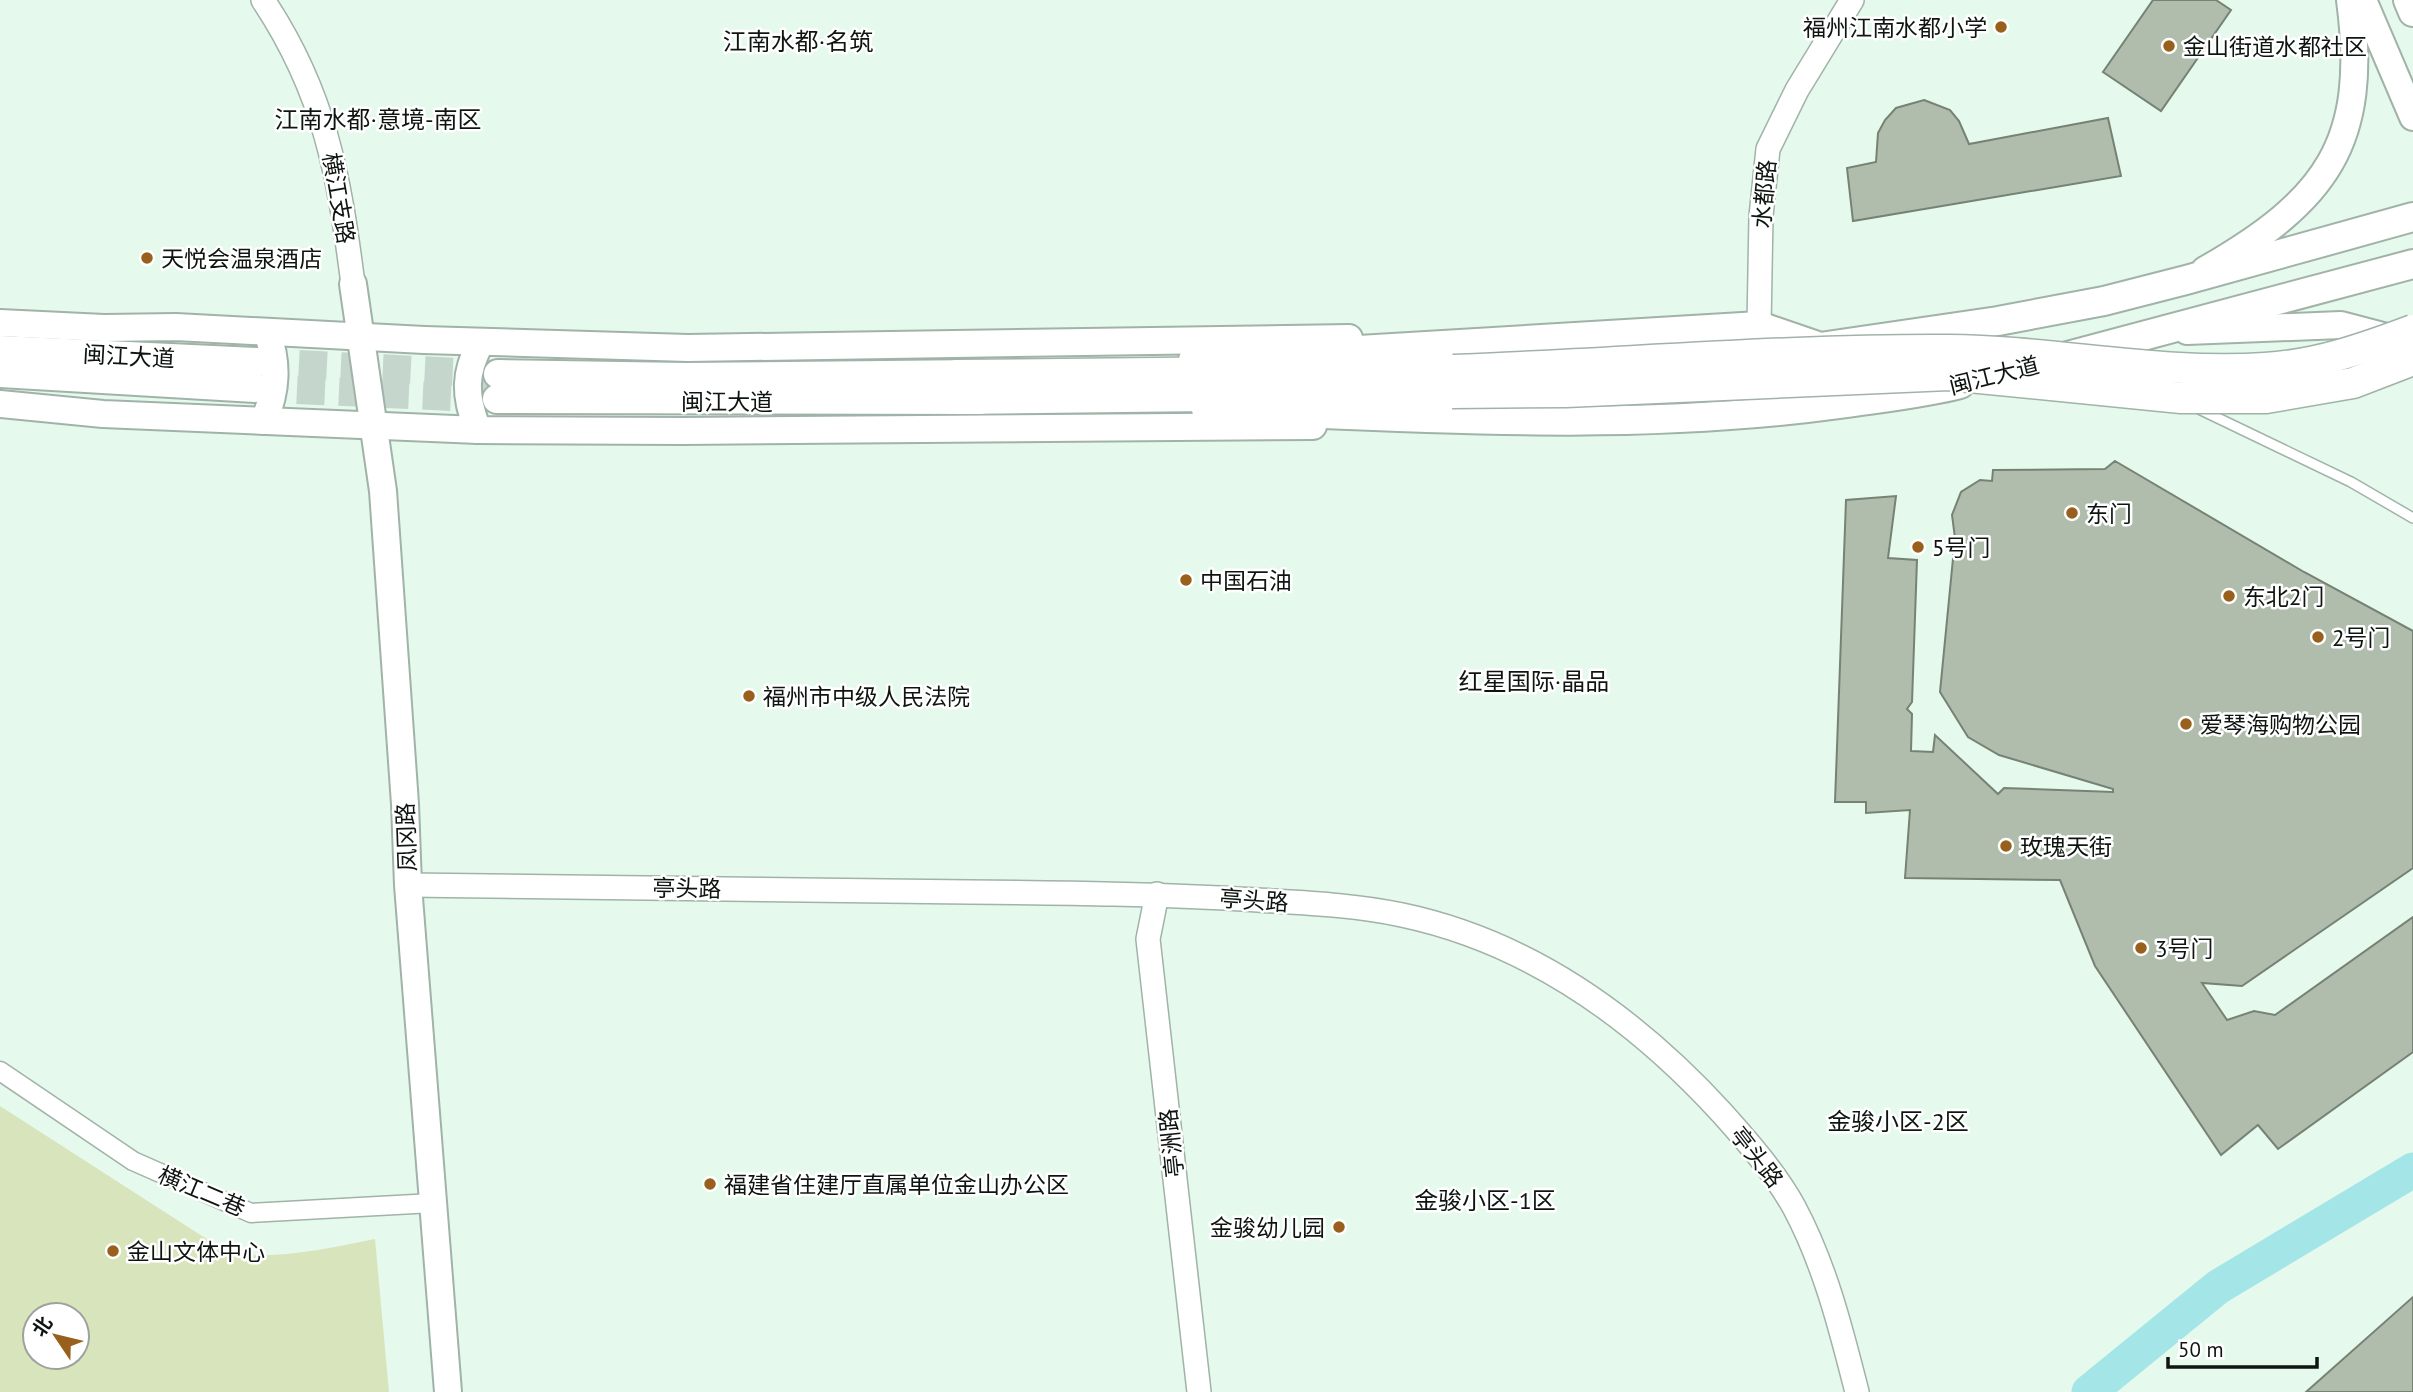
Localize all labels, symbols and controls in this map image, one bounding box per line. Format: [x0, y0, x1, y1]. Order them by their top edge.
place label: 福州江南水都小学 [1803, 13, 1987, 42]
marker: 福州江南水都小学 [1993, 19, 2009, 35]
district label: 江南水都·名筑 [723, 26, 873, 57]
place label: 金山街道水都社区 [2183, 32, 2367, 61]
marker: 金山街道水都社区 [2161, 38, 2177, 54]
district label: 江南水都·意境-南区 [274, 104, 482, 135]
street label: 横江支路 [317, 150, 361, 246]
street label: 水都路 [1747, 158, 1781, 230]
place label: 天悦会温泉酒店 [161, 244, 322, 273]
marker: 天悦会温泉酒店 [139, 250, 155, 266]
street label: 闽江大道 [82, 339, 176, 373]
street label: 闽江大道 [1946, 350, 2042, 400]
street label: 闽江大道 [681, 387, 773, 416]
place label: 东门 [2086, 499, 2132, 528]
marker: 东门 [2064, 505, 2080, 521]
place label: 5号门 [1932, 533, 1991, 562]
marker: 5号门 [1910, 539, 1926, 555]
place label: 中国石油 [1200, 566, 1292, 595]
marker: 中国石油 [1178, 572, 1194, 588]
place label: 东北2门 [2243, 582, 2325, 611]
marker: 东北2门 [2221, 588, 2237, 604]
place label: 2号门 [2332, 623, 2391, 652]
marker: 2号门 [2310, 629, 2326, 645]
district label: 红星国际·晶品 [1459, 666, 1609, 697]
place label: 福州市中级人民法院 [763, 682, 970, 711]
marker: 福州市中级人民法院 [741, 688, 757, 704]
place label: 爱琴海购物公园 [2200, 710, 2361, 739]
marker: 爱琴海购物公园 [2178, 716, 2194, 732]
street label: 凤冈路 [390, 802, 422, 872]
place label: 玫瑰天街 [2020, 832, 2112, 861]
marker: 玫瑰天街 [1998, 838, 2014, 854]
street label: 亭头路 [652, 873, 722, 903]
street label: 亭头路 [1219, 883, 1289, 917]
place label: 3号门 [2155, 934, 2214, 963]
marker: 3号门 [2133, 940, 2149, 956]
district label: 金骏小区-2区 [1827, 1106, 1969, 1137]
street label: 亭洲路 [1153, 1107, 1189, 1179]
street label: 亭头路 [1724, 1121, 1790, 1193]
street label: 横江二巷 [154, 1160, 250, 1222]
place label: 福建省住建厅直属单位金山办公区 [724, 1170, 1069, 1199]
marker: 福建省住建厅直属单位金山办公区 [702, 1176, 718, 1192]
district label: 金骏小区-1区 [1414, 1185, 1556, 1216]
place label: 金骏幼儿园 [1210, 1213, 1325, 1242]
marker: 金骏幼儿园 [1331, 1219, 1347, 1235]
place label: 金山文体中心 [127, 1237, 265, 1266]
marker: 金山文体中心 [105, 1243, 121, 1259]
north arrow [21, 1301, 91, 1371]
text: 北 [27, 1312, 57, 1341]
scale bar [2168, 1326, 2317, 1370]
text: 50 m [2178, 1336, 2224, 1363]

